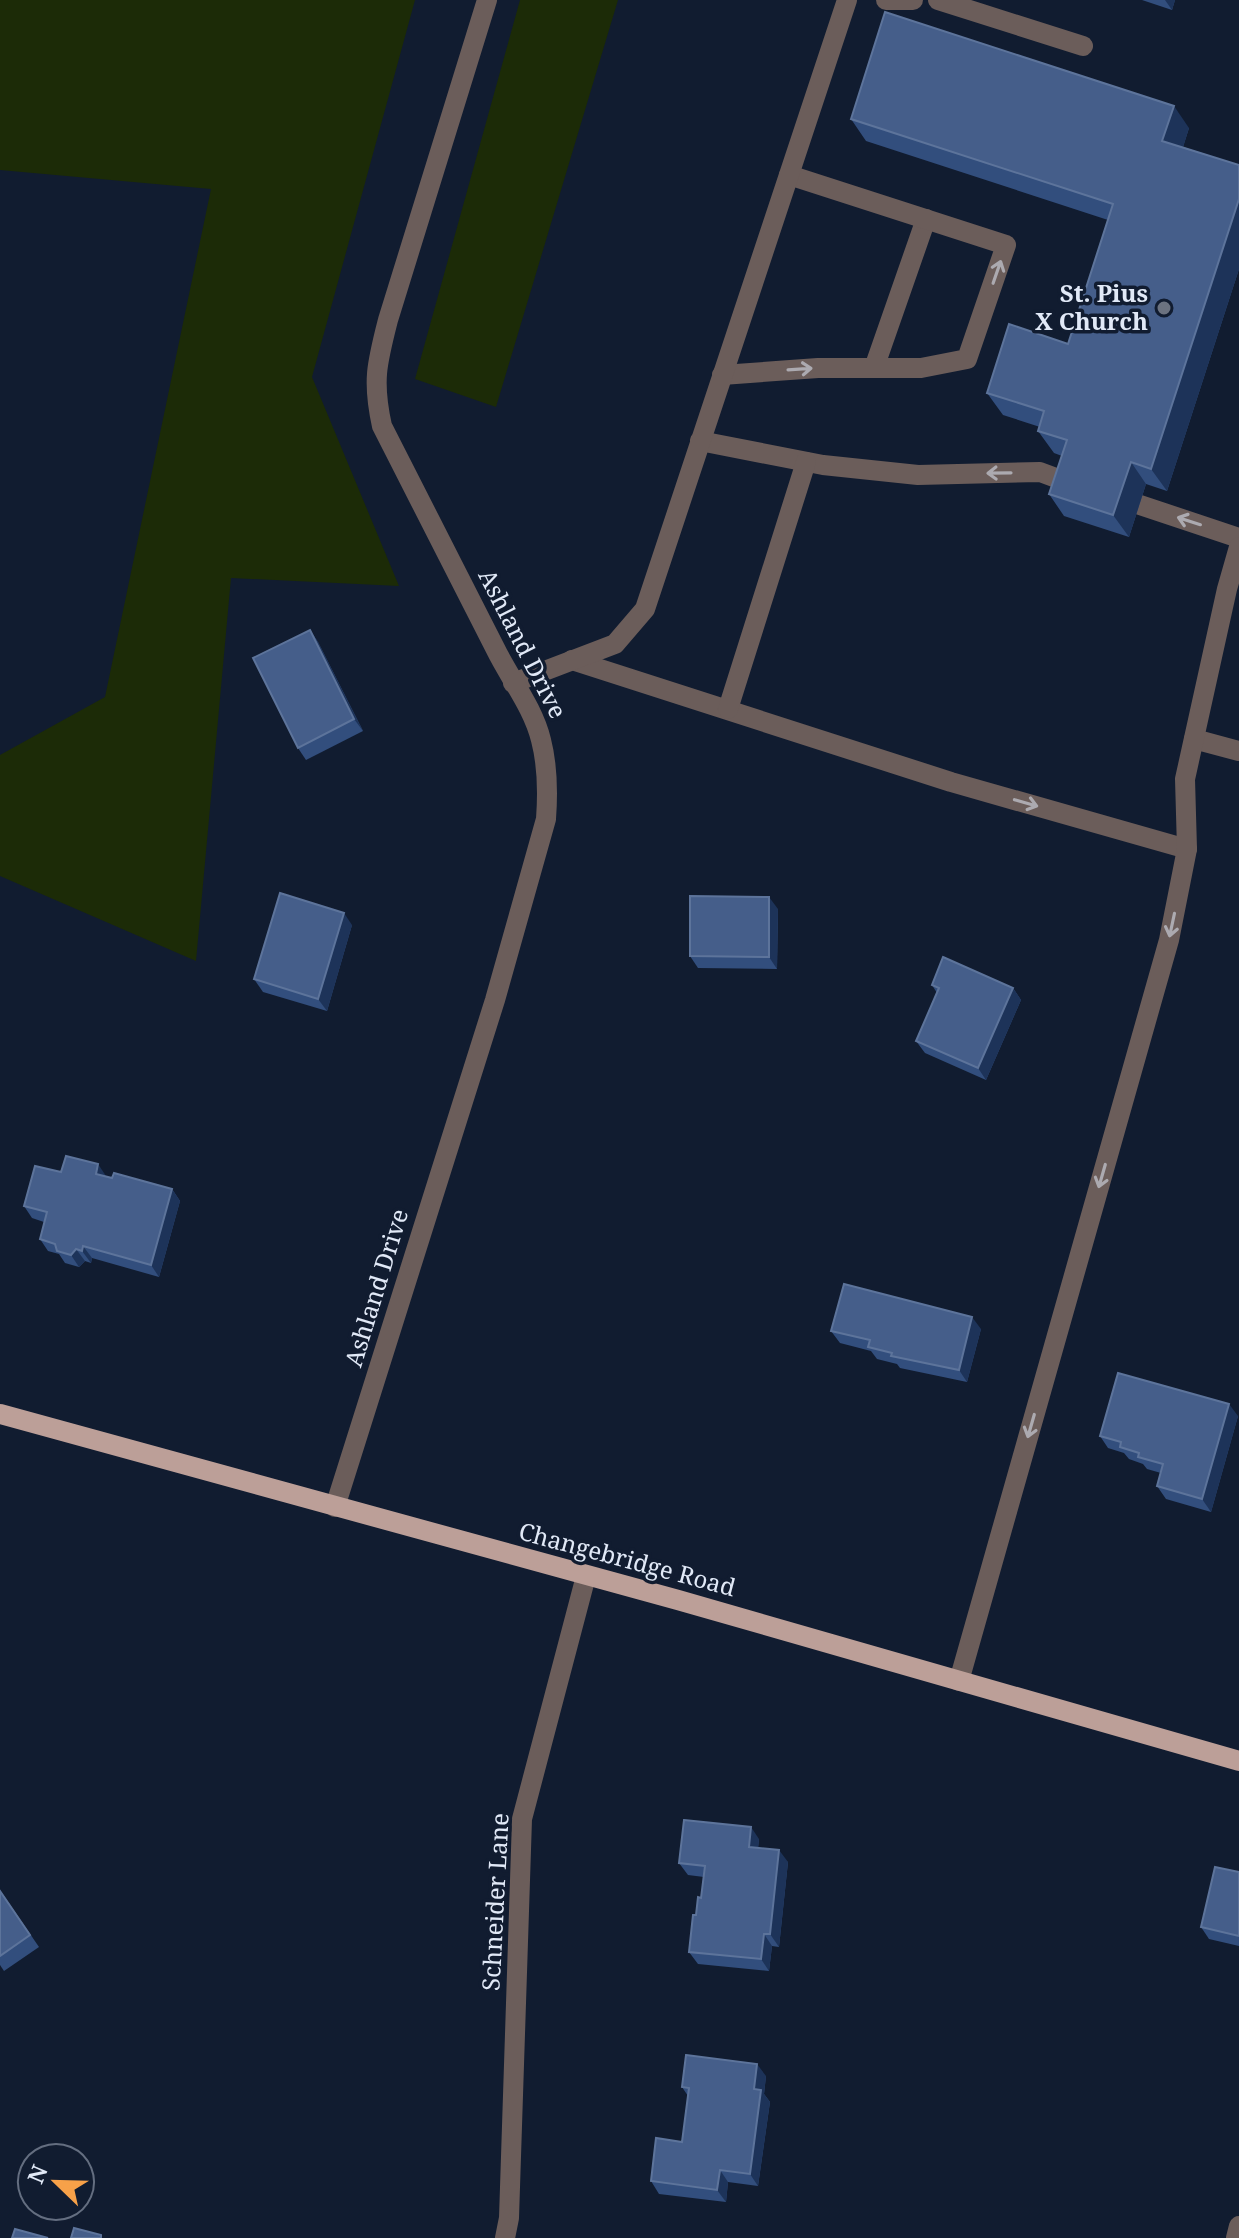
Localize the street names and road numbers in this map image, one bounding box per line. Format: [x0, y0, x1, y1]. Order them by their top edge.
street label: Ashland Drive [472, 563, 575, 724]
street label: Ashland Drive [336, 1205, 415, 1371]
street label: Changebridge Road [515, 1514, 740, 1603]
street label: Schneider Lane [473, 1812, 516, 1992]

